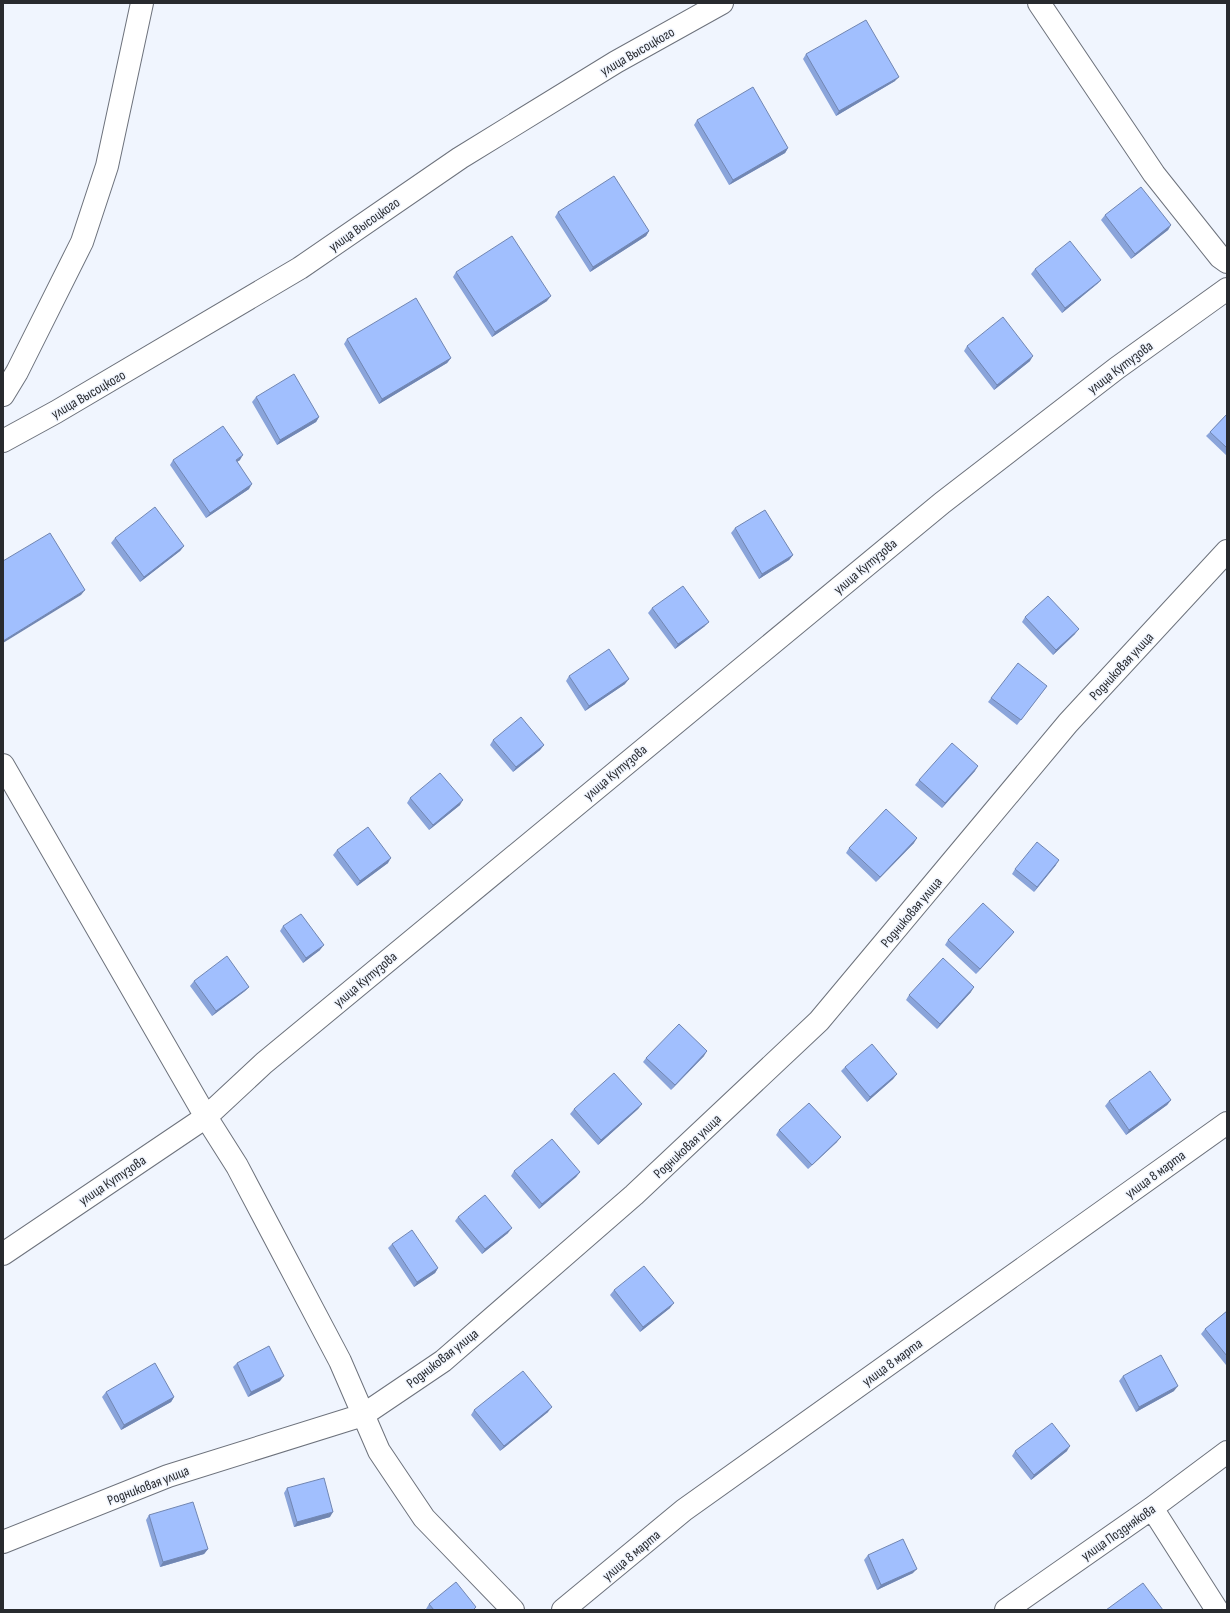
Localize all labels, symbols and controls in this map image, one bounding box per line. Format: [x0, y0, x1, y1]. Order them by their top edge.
street label: улица Высоцкого [597, 23, 678, 80]
street label: улица Высоцкого [325, 194, 403, 255]
street label: улица Кутузова [1084, 337, 1156, 397]
street label: улица Высоцкого [48, 366, 129, 423]
street label: улица Кутузова [830, 535, 900, 598]
street label: Родниковая улица [1086, 629, 1157, 704]
street label: улица Кутузова [580, 741, 650, 804]
street label: Родниковая улица [877, 874, 946, 951]
street label: улица Кутузова [330, 948, 400, 1011]
street label: Родниковая улица [650, 1111, 725, 1182]
street label: улица 8 марта [1122, 1147, 1189, 1202]
street label: улица Кутузова [75, 1152, 149, 1209]
street label: Родниковая улица [403, 1325, 482, 1392]
street label: улица 8 марта [859, 1335, 926, 1390]
street label: Родниковая улица [105, 1462, 192, 1509]
street label: улица Позднякова [1078, 1501, 1159, 1564]
street label: улица 8 марта [599, 1526, 664, 1584]

